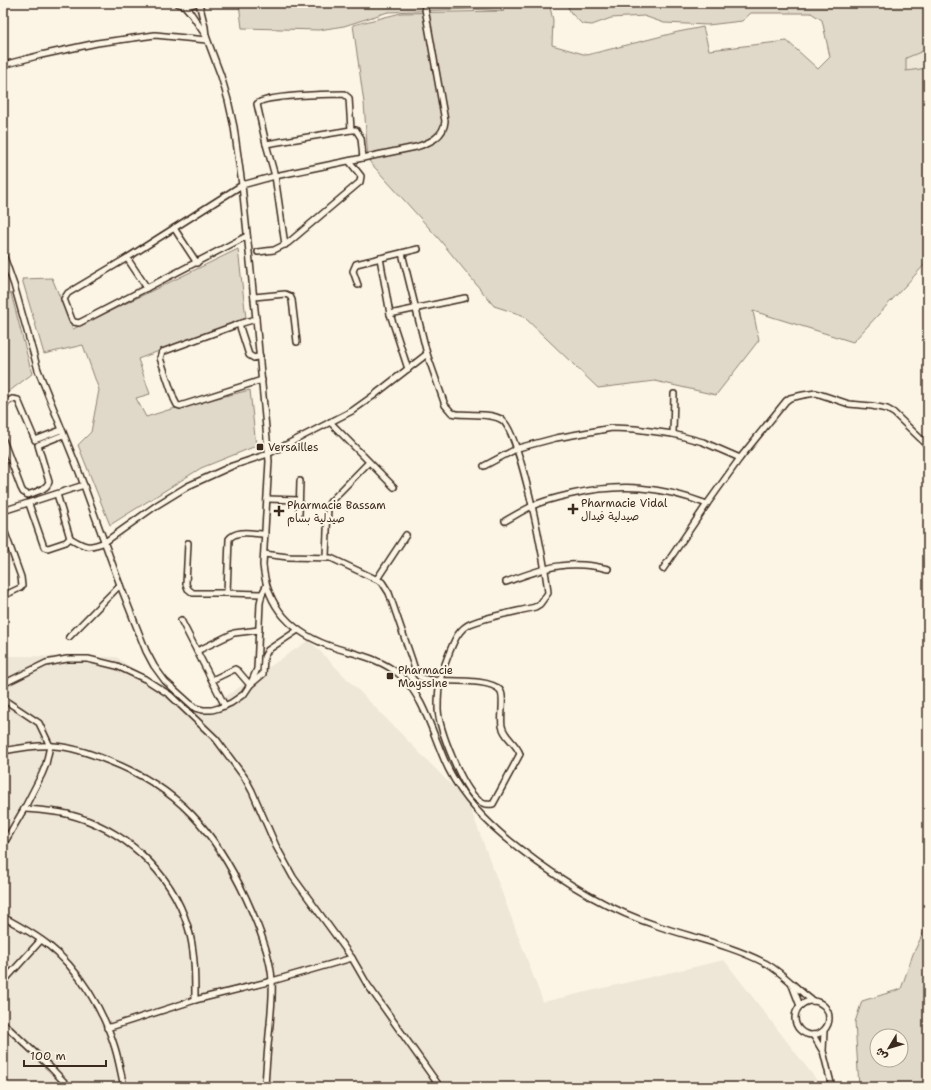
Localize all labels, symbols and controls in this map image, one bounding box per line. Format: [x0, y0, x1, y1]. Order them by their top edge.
place label: Versailles [268, 440, 318, 455]
marker: Versailles [255, 442, 265, 452]
place label: Pharmacie Vidal صيدلية فيدال [581, 496, 668, 524]
place label: Pharmacie Bassam صيدلية بسام [287, 498, 386, 527]
marker: Pharmacie Vidal صيدلية فيدال [568, 504, 578, 514]
marker: Pharmacie Bassam صيدلية بسام [274, 506, 284, 516]
place label: Pharmacie Mayssine [398, 663, 453, 691]
marker: Pharmacie Mayssine [385, 671, 395, 681]
north arrow [869, 1028, 909, 1068]
scale bar [24, 1042, 106, 1068]
text: ش [872, 1044, 891, 1063]
text: 100 m [30, 1048, 66, 1064]

